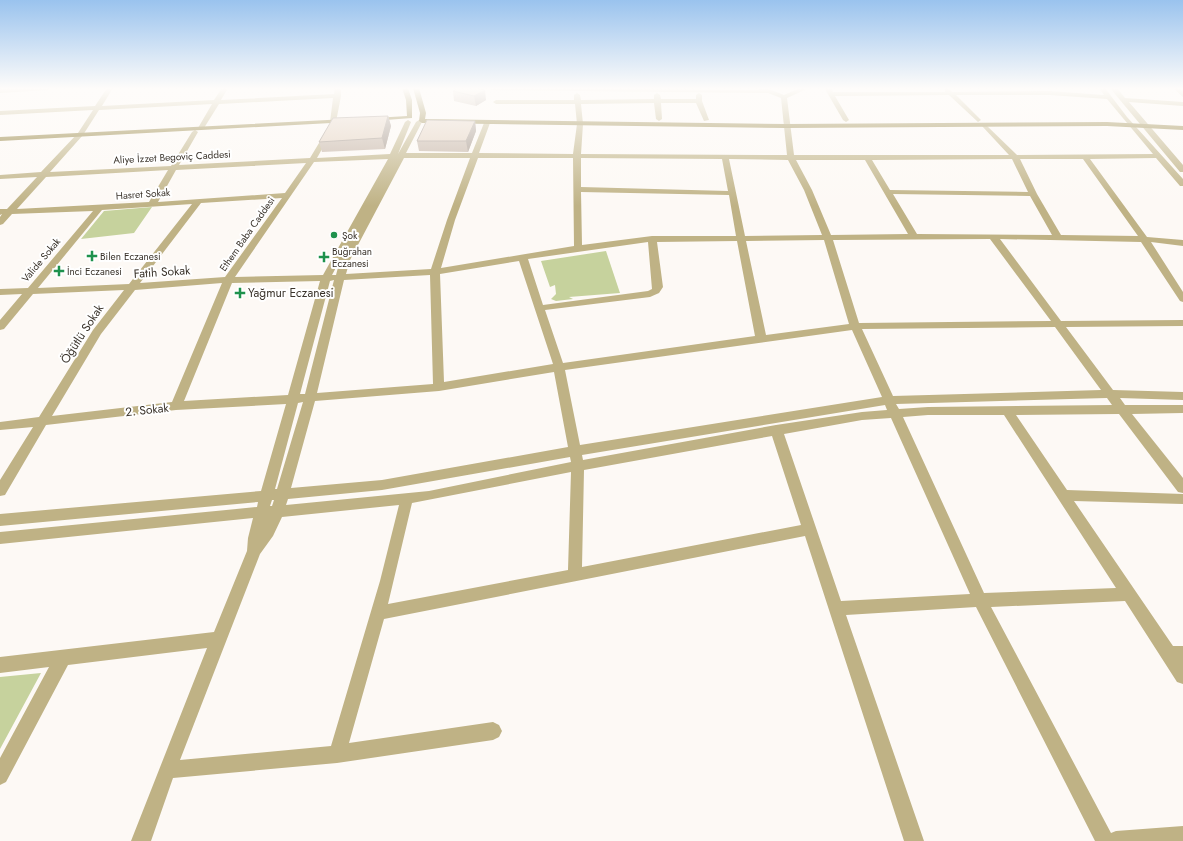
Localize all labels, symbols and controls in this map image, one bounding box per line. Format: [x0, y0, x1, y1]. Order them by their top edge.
street label: Aliye İzzet Begoviç Caddesi [113, 146, 231, 168]
street label: Hasret Sokak [115, 185, 171, 203]
street label: Ethem Baba Caddesi [216, 194, 278, 274]
place label: Şok [342, 228, 358, 243]
marker: Şok [329, 230, 339, 240]
street label: Valide Sokak [18, 234, 64, 285]
place label: Buğrahan Eczanesi [332, 244, 372, 271]
place label: Bilen Eczanesi [100, 249, 161, 264]
marker: Bilen Eczanesi [87, 251, 97, 261]
marker: Buğrahan Eczanesi [319, 252, 329, 262]
street label: Fatih Sokak [133, 261, 192, 283]
place label: İnci Eczanesi [67, 264, 122, 279]
marker: İnci Eczanesi [54, 266, 64, 276]
place label: Yağmur Eczanesi [248, 284, 334, 302]
marker: Yağmur Eczanesi [235, 288, 245, 298]
street label: Öğütlü Sokak [56, 300, 108, 367]
street label: 2. Sokak [124, 399, 170, 421]

